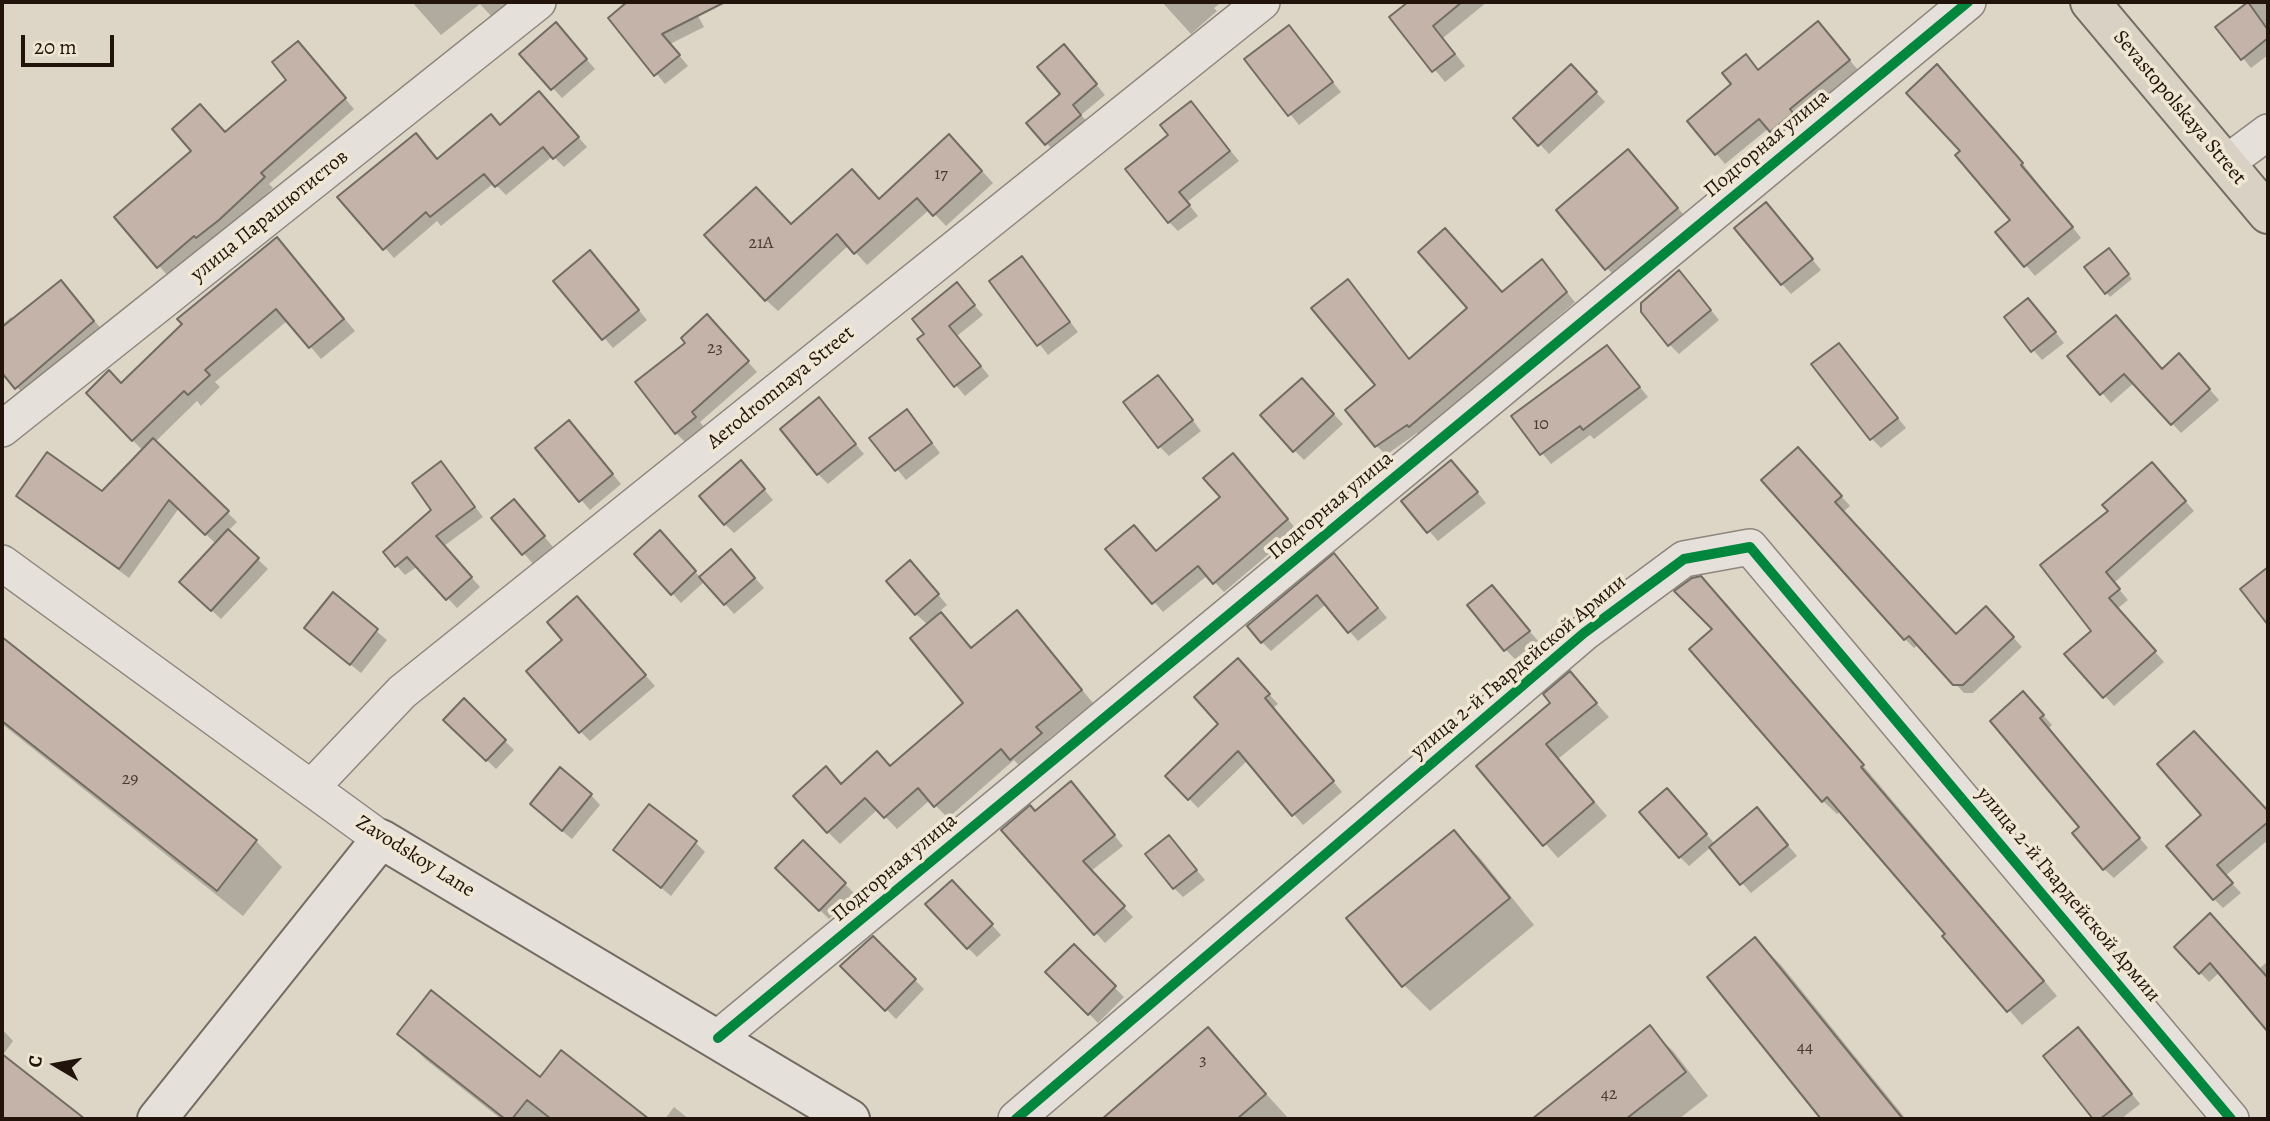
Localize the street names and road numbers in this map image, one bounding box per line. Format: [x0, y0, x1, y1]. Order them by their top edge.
street label: Sevastopolskaya Street [2107, 26, 2251, 190]
street label: Подгорная улица [1699, 84, 1835, 204]
street label: улица Парашютистов [186, 145, 354, 287]
street label: Aerodromnaya Street [702, 321, 860, 455]
street label: Подгорная улица [1263, 446, 1399, 566]
street label: улица 2-й Гвардейской Армии [1406, 570, 1632, 764]
street label: улица 2-й Гвардейской Армии [1971, 782, 2165, 1008]
street label: Подгорная улица [827, 808, 963, 928]
street label: Zavodskoy Lane [351, 810, 479, 904]

